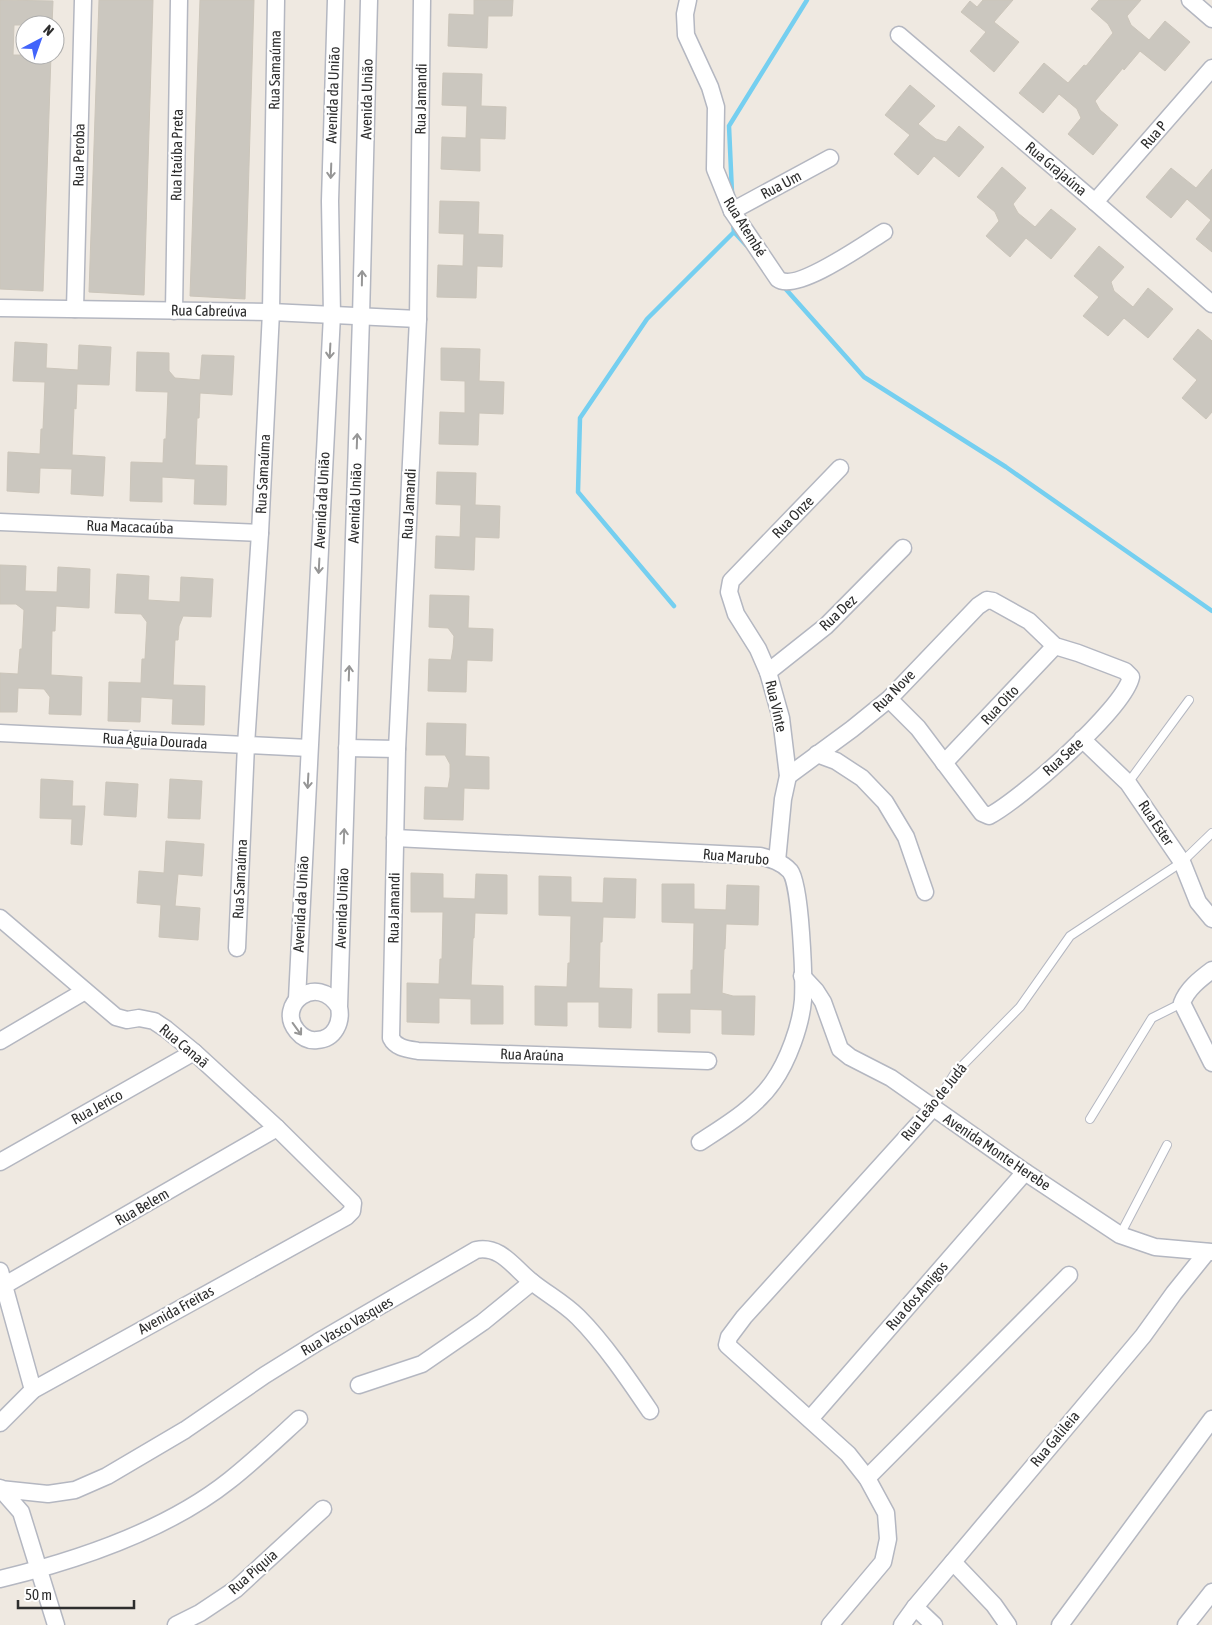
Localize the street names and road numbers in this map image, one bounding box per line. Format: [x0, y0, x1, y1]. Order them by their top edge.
street label: Rua Samaúma [265, 30, 284, 110]
street label: Avenida da União [322, 46, 343, 144]
street label: Avenida União [357, 59, 376, 139]
street label: Rua Jamandi [411, 63, 430, 135]
street label: Rua Itaúba Preta [167, 109, 186, 201]
street label: Rua P [1137, 117, 1170, 152]
street label: Rua Peroba [69, 123, 88, 187]
street label: Rua Grajaúna [1022, 138, 1090, 199]
street label: Rua Um [758, 167, 804, 202]
street label: Rua Atembé [721, 194, 770, 260]
street label: Rua Cabreúva [171, 301, 247, 320]
street label: Rua Samaúma [252, 434, 273, 514]
street label: Avenida da União [310, 451, 333, 549]
street label: Avenida União [345, 462, 364, 544]
street label: Rua Jamandi [398, 468, 419, 540]
street label: Rua Onze [769, 492, 817, 541]
street label: Rua Macacaúba [86, 516, 174, 537]
street label: Rua Dez [816, 591, 860, 634]
street label: Rua Nove [869, 666, 918, 715]
street label: Rua Vinte [762, 678, 791, 734]
street label: Rua Oito [977, 682, 1022, 728]
street label: Rua Águia Dourada [102, 729, 208, 752]
street label: Rua Sete [1039, 734, 1086, 779]
street label: Rua Ester [1135, 797, 1178, 849]
street label: Rua Samaúma [229, 839, 250, 919]
street label: Rua Marubo [702, 845, 770, 868]
street label: Avenida da União [289, 855, 312, 953]
street label: Avenida União [332, 867, 351, 949]
street label: Rua Jamandi [384, 872, 403, 944]
street label: Rua Canaã [156, 1020, 212, 1071]
street label: Rua Araúna [500, 1045, 564, 1064]
street label: Rua Leão de Judá [897, 1060, 970, 1144]
street label: Rua Jerico [68, 1086, 125, 1128]
street label: Avenida Monte Herebe [941, 1110, 1054, 1194]
street label: Rua Belem [112, 1184, 172, 1229]
street label: Rua dos Amigos [882, 1258, 951, 1333]
street label: Avenida Freitas [135, 1282, 217, 1337]
street label: Rua Vasco Vasques [298, 1292, 396, 1359]
street label: Rua Galileia [1027, 1407, 1083, 1470]
street label: Rua Piquia [225, 1546, 281, 1597]

